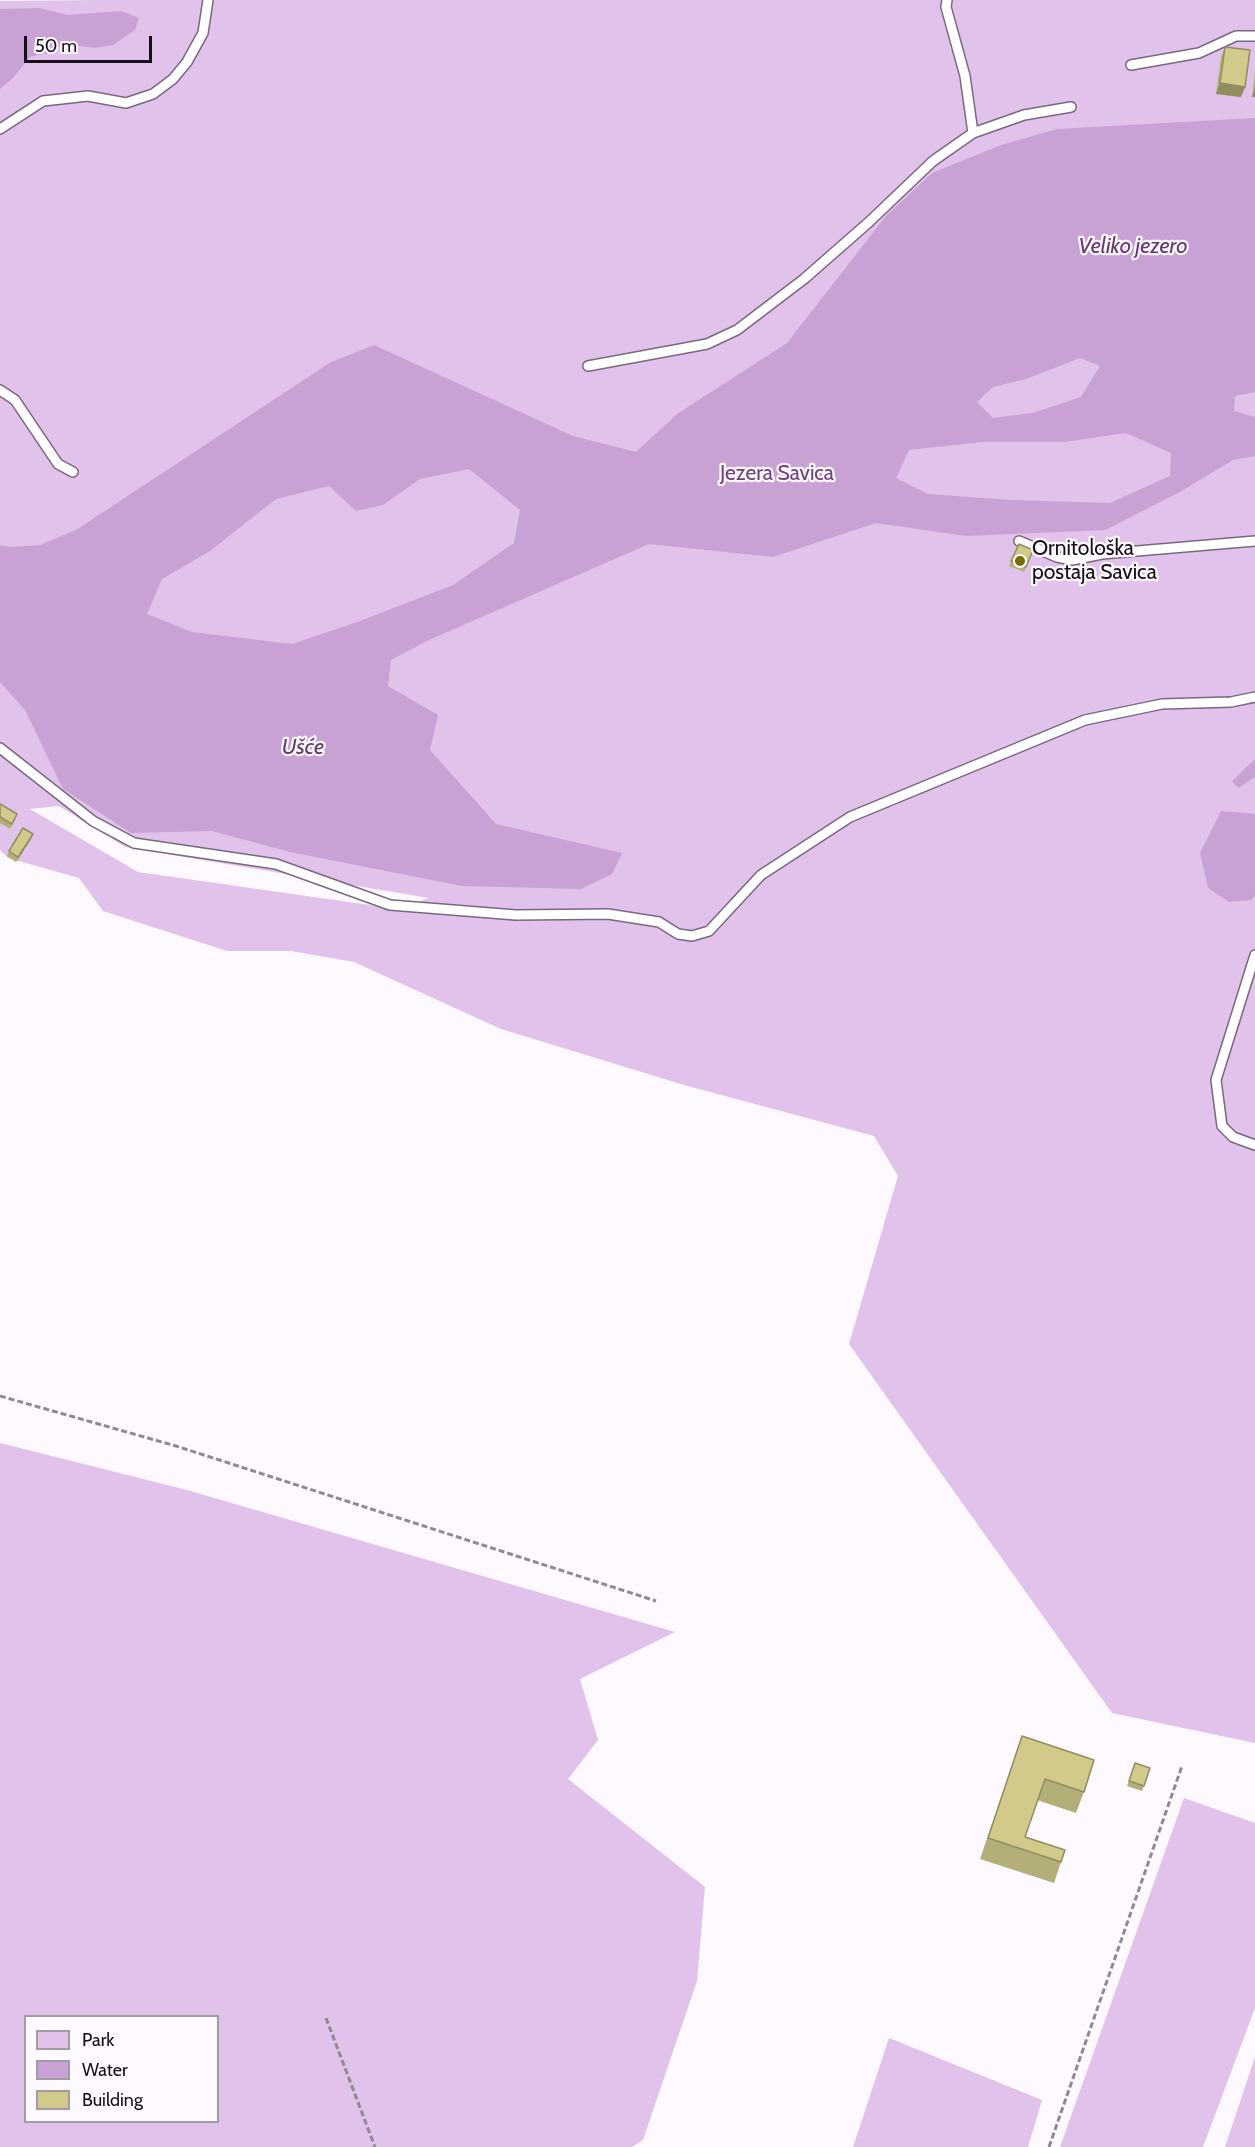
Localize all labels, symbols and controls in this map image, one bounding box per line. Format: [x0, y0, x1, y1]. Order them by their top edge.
scale bar [27, 24, 154, 62]
text: 50 m [35, 35, 77, 57]
water label: Veliko jezero [1079, 234, 1187, 260]
park label: Jezera Savica [720, 461, 834, 487]
place label: Ornitološka postaja Savica [1032, 536, 1157, 586]
marker: Ornitološka postaja Savica [1013, 554, 1027, 568]
water label: Ušće [282, 735, 324, 761]
legend [24, 2015, 219, 2123]
text: Park [82, 2029, 114, 2051]
text: Water [82, 2059, 128, 2081]
text: Building [82, 2089, 143, 2111]

